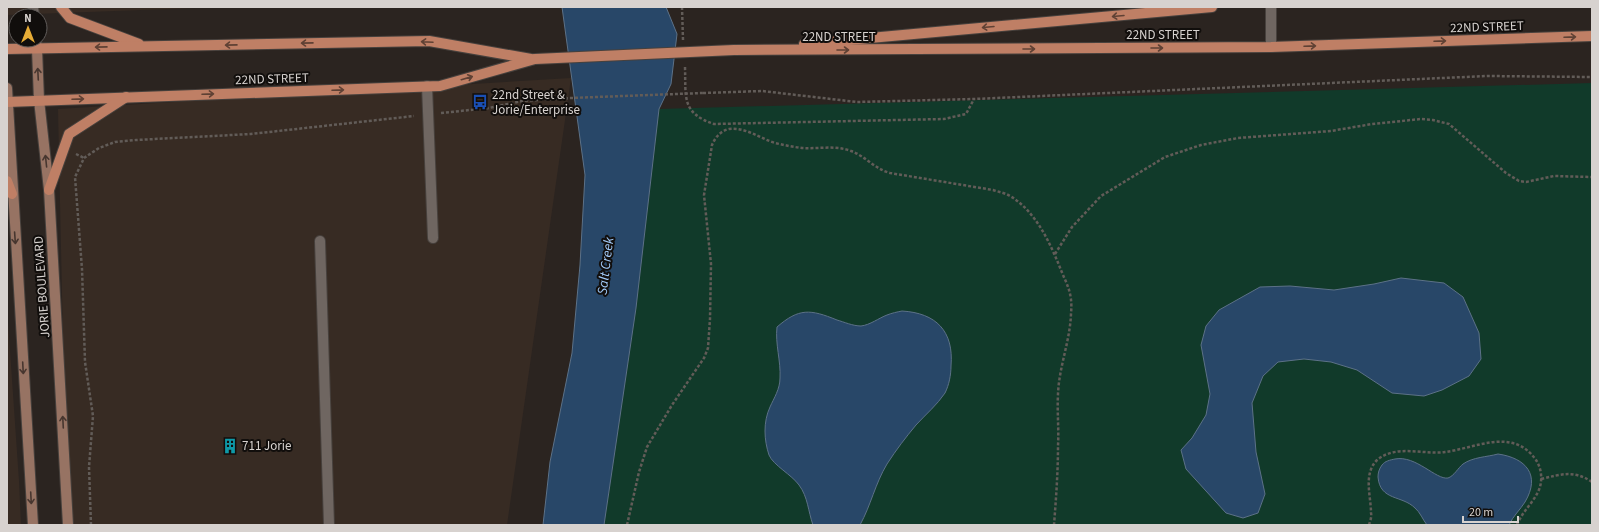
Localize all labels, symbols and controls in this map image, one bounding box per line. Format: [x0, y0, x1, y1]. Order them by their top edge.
north arrow [8, 8, 48, 48]
text: N [24, 11, 32, 26]
one-way arrow [1112, 12, 1125, 19]
street label: 22ND STREET [1450, 17, 1524, 37]
one-way arrow [982, 24, 995, 31]
street label: 22ND STREET [1126, 26, 1200, 44]
street label: 22ND STREET [802, 28, 876, 46]
one-way arrow [1563, 33, 1576, 41]
one-way arrow [1433, 37, 1446, 45]
one-way arrow [421, 38, 434, 45]
one-way arrow [301, 40, 314, 47]
one-way arrow [225, 41, 238, 49]
one-way arrow [1303, 42, 1316, 49]
one-way arrow [95, 43, 108, 51]
one-way arrow [1150, 44, 1163, 52]
one-way arrow [1022, 45, 1035, 53]
one-way arrow [836, 46, 849, 54]
one-way arrow [34, 68, 42, 81]
street label: 22ND STREET [235, 69, 309, 89]
one-way arrow [460, 74, 473, 81]
one-way arrow [331, 86, 344, 93]
place label: 22nd Street & Jorie/Enterprise [492, 86, 580, 119]
one-way arrow [201, 90, 214, 98]
bus stop icon: 22nd Street & Jorie/Enterprise [471, 93, 489, 111]
one-way arrow [71, 95, 84, 102]
one-way arrow [42, 155, 49, 168]
one-way arrow [12, 231, 19, 244]
street label: JORIE BOULEVARD [29, 236, 55, 338]
water label: Salt Creek [593, 236, 619, 296]
one-way arrow [20, 361, 27, 374]
one-way arrow [59, 416, 66, 429]
building icon: 711 Jorie [221, 437, 239, 455]
place label: 711 Jorie [242, 437, 291, 455]
one-way arrow [27, 491, 35, 504]
scale bar [1463, 498, 1518, 524]
text: 20 m [1469, 504, 1493, 521]

